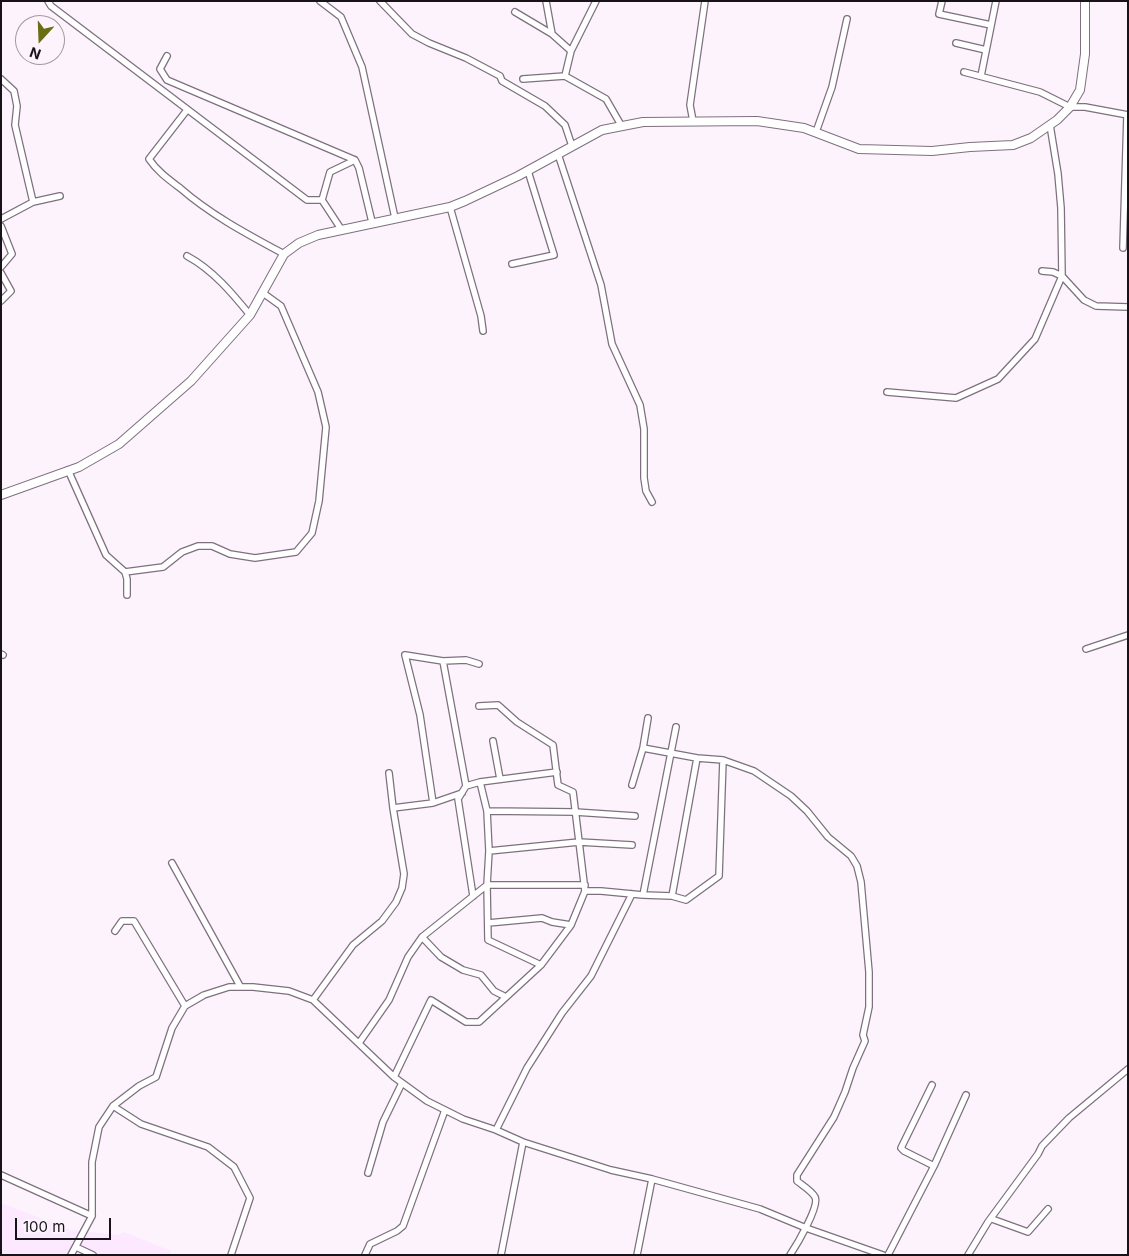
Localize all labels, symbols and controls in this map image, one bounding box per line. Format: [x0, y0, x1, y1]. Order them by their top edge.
north arrow [15, 15, 65, 65]
text: N [27, 44, 43, 63]
scale bar [18, 1208, 114, 1240]
text: 100 m [23, 1217, 65, 1236]

